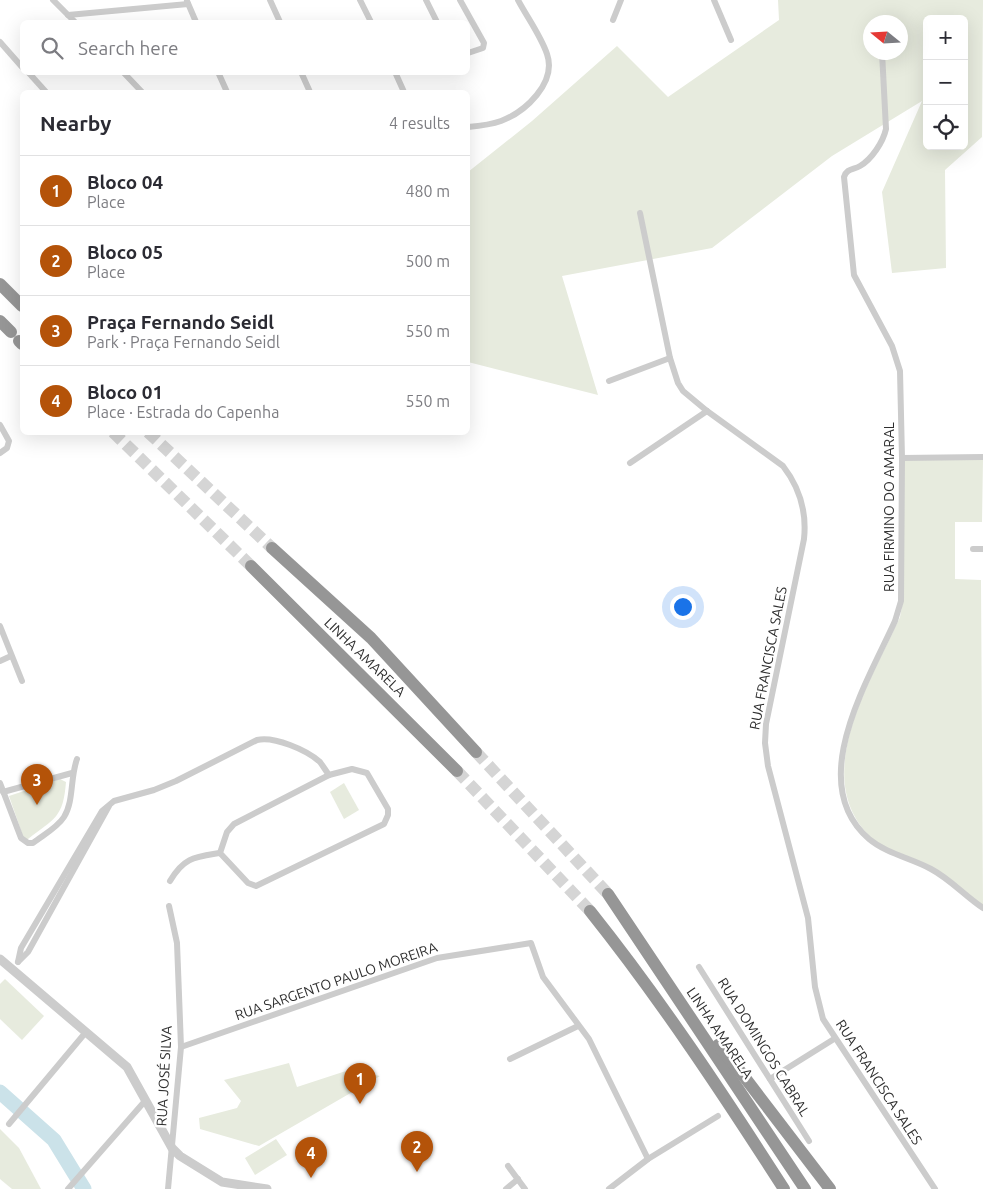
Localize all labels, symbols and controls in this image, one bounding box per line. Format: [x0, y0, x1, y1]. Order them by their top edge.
north arrow [863, 15, 908, 60]
map controls [923, 15, 968, 150]
button: + [923, 15, 968, 60]
search box [20, 20, 470, 75]
icon: search [38, 34, 66, 62]
text: Search here [78, 37, 178, 59]
button: − [923, 60, 968, 105]
button: locate [923, 105, 968, 150]
text: Nearby [40, 111, 111, 135]
text: 4 results [389, 114, 450, 132]
text: Bloco 04 [87, 171, 163, 193]
text: 1 [51, 182, 61, 200]
text: 480 m [405, 182, 450, 200]
text: Place [87, 193, 125, 211]
text: Bloco 05 [87, 241, 163, 263]
text: 2 [51, 252, 61, 270]
text: 500 m [405, 252, 450, 270]
text: Place [87, 263, 125, 281]
text: Praça Fernando Seidl [87, 311, 274, 333]
text: 3 [51, 322, 61, 340]
text: 550 m [405, 322, 450, 340]
text: Park · Praça Fernando Seidl [87, 333, 280, 351]
text: Bloco 01 [87, 381, 163, 403]
text: 4 [51, 392, 61, 410]
text: 550 m [405, 392, 450, 410]
text: Place · Estrada do Capenha [87, 403, 279, 421]
street label: RUA FIRMINO DO AMARAL [881, 422, 897, 592]
street label: RUA FRANCISCA SALES [746, 585, 790, 731]
your location [670, 594, 696, 620]
street label: LINHA AMARELA [321, 614, 409, 700]
pin: 3 [21, 764, 53, 805]
street label: RUA SARGENTO PAULO MOREIRA [233, 939, 439, 1023]
street label: RUA DOMINGOS CABRAL [715, 975, 813, 1119]
street label: LINHA AMARELA [684, 984, 756, 1082]
street label: RUA FRANCISCA SALES [833, 1017, 925, 1147]
street label: RUA JOSÉ SILVA [152, 1025, 175, 1127]
pin: 1 [344, 1063, 376, 1104]
pin: 2 [401, 1131, 433, 1172]
pin: 4 [295, 1137, 327, 1178]

